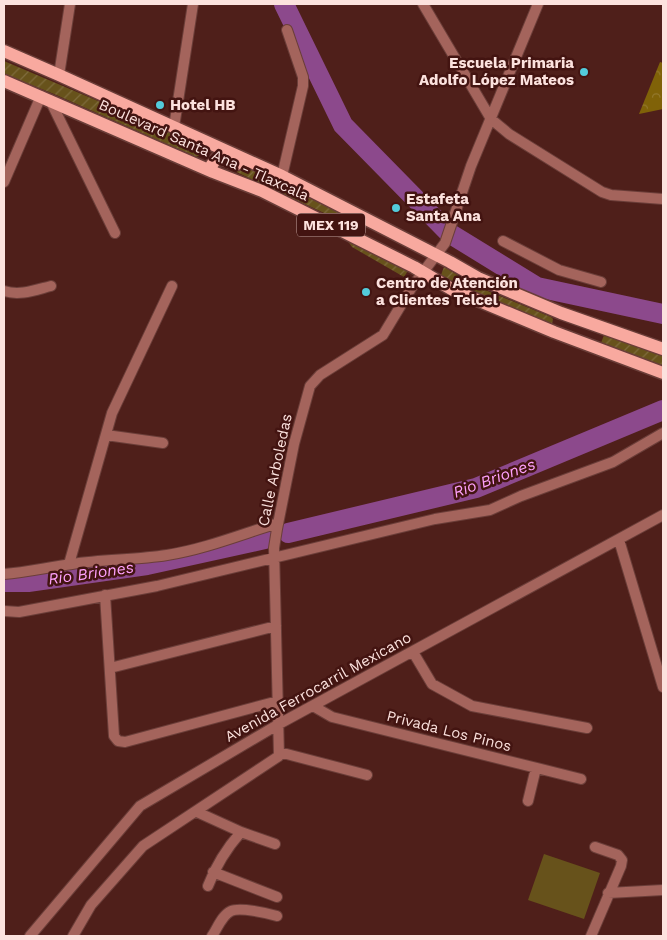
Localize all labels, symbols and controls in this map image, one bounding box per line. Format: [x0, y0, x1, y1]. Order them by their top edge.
place label: Escuela Primaria Adolfo López Mateos [419, 54, 574, 89]
marker: Escuela Primaria Adolfo López Mateos [578, 66, 590, 78]
street label: Boulevard Santa Ana - Tlaxcala [96, 95, 312, 205]
place label: Hotel HB [170, 96, 236, 114]
marker: Hotel HB [154, 99, 166, 111]
place label: Estafeta Santa Ana [406, 190, 481, 225]
marker: Estafeta Santa Ana [390, 202, 402, 214]
road number: MEX 119 [297, 214, 365, 236]
place label: Centro de Atención a Clientes Telcel [376, 274, 518, 309]
marker: Centro de Atención a Clientes Telcel [360, 286, 372, 298]
street label: Calle Arboledas [254, 412, 296, 528]
water label: Rio Briones [450, 454, 538, 502]
water label: Rio Briones [47, 558, 135, 588]
street label: Avenida Ferrocarril Mexicano [222, 628, 414, 746]
street label: Privada Los Pinos [385, 707, 513, 755]

